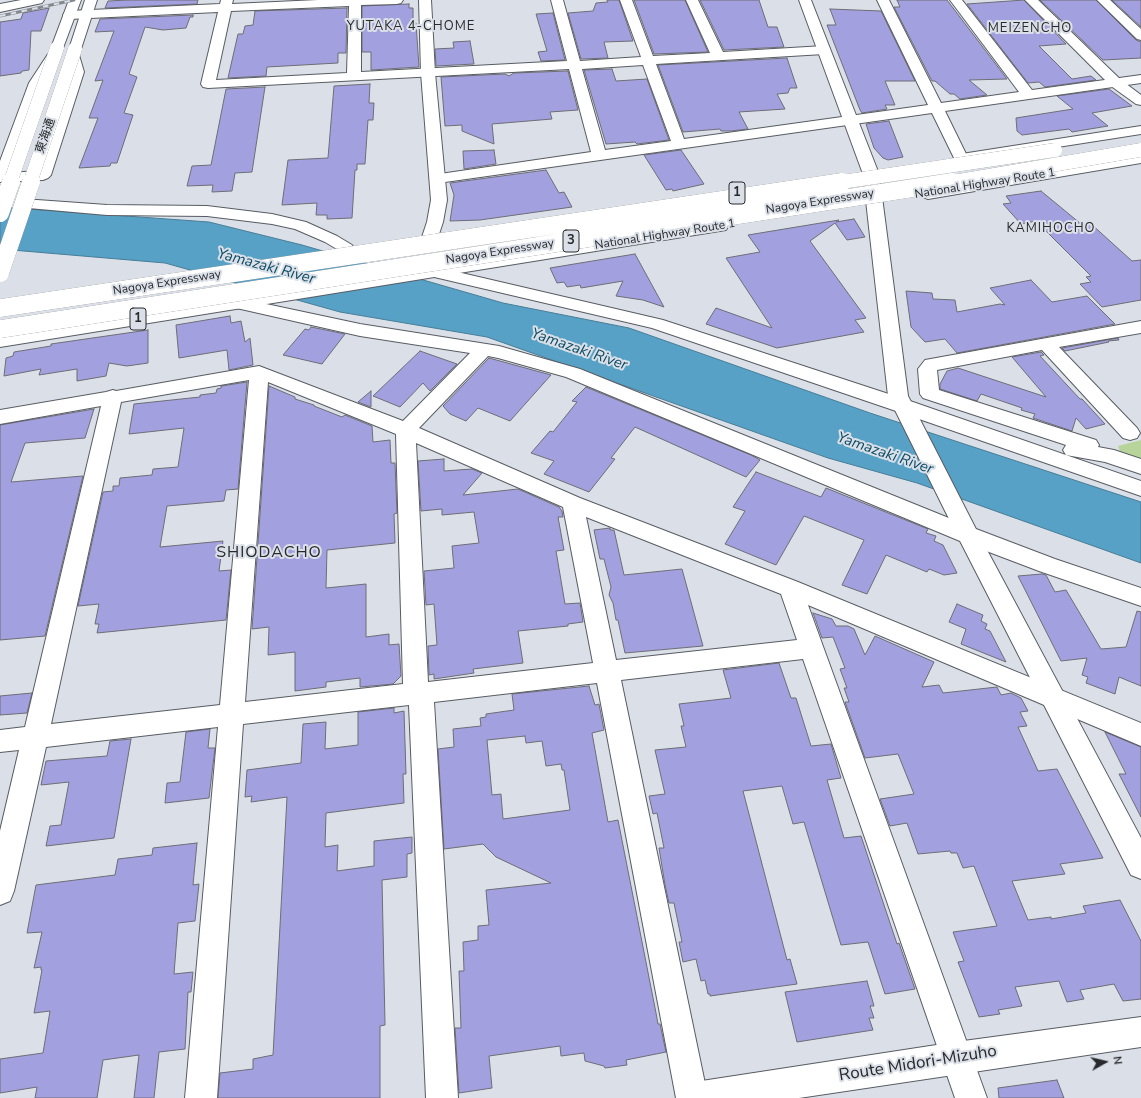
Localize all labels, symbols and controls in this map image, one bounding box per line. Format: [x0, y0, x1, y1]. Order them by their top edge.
district label: YUTAKA 4-CHOME [347, 19, 475, 35]
district label: MEIZENCHO [988, 21, 1072, 37]
street label: 東海通 [33, 117, 59, 155]
street label: National Highway Route 1 [914, 166, 1056, 202]
road number: 1 [729, 182, 745, 204]
street label: Nagoya Expressway [765, 186, 875, 218]
street label: National Highway Route 1 [594, 217, 736, 253]
district label: KAMIHOCHO [1006, 221, 1096, 237]
road number: 3 [563, 230, 579, 252]
street label: Nagoya Expressway [445, 236, 555, 268]
water label: Yamazaki River [215, 245, 317, 289]
street label: Nagoya Expressway [112, 267, 222, 299]
road number: 1 [130, 308, 146, 330]
water label: Yamazaki River [528, 325, 630, 375]
water label: Yamazaki River [834, 429, 936, 479]
district label: SHIODACHO [216, 543, 322, 563]
street label: Route Midori-Mizuho [838, 1041, 998, 1087]
north arrow [1085, 1042, 1125, 1082]
text: N [1109, 1055, 1125, 1065]

